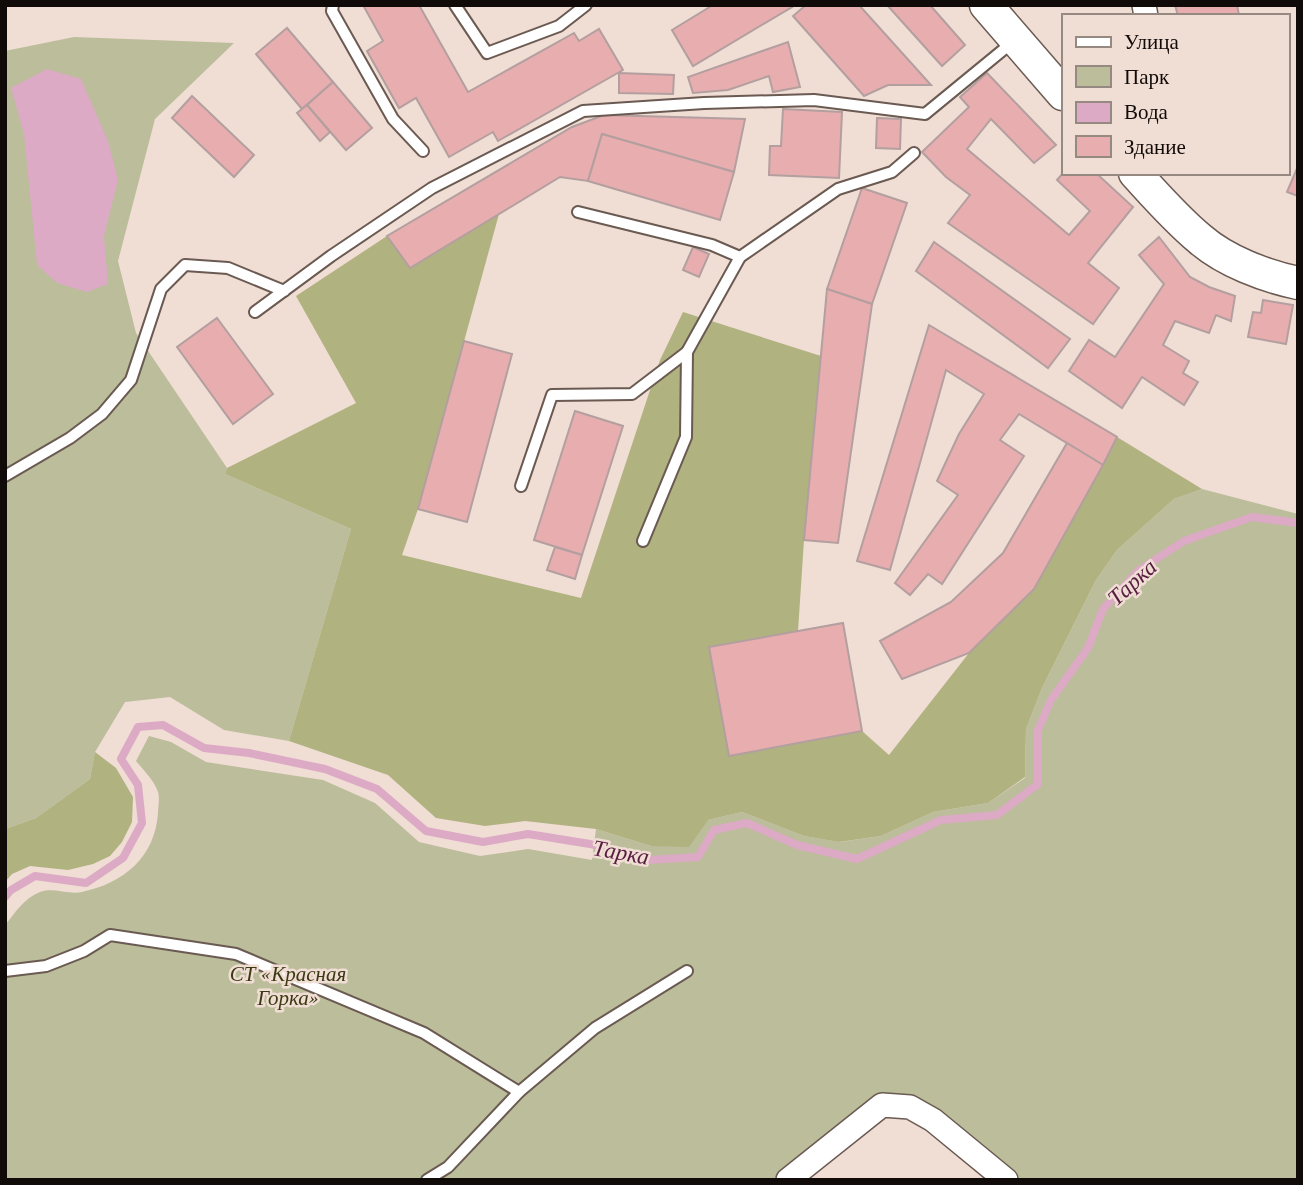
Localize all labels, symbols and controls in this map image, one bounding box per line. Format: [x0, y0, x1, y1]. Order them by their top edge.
legend [1062, 14, 1289, 175]
text: Улица [1124, 29, 1179, 55]
text: Парк [1124, 64, 1170, 90]
text: Вода [1124, 99, 1169, 125]
text: Здание [1124, 134, 1186, 160]
water label: Тарка [1102, 553, 1162, 611]
water label: Тарка [591, 833, 651, 871]
park label: СТ «Красная Горка» [230, 961, 346, 1011]

